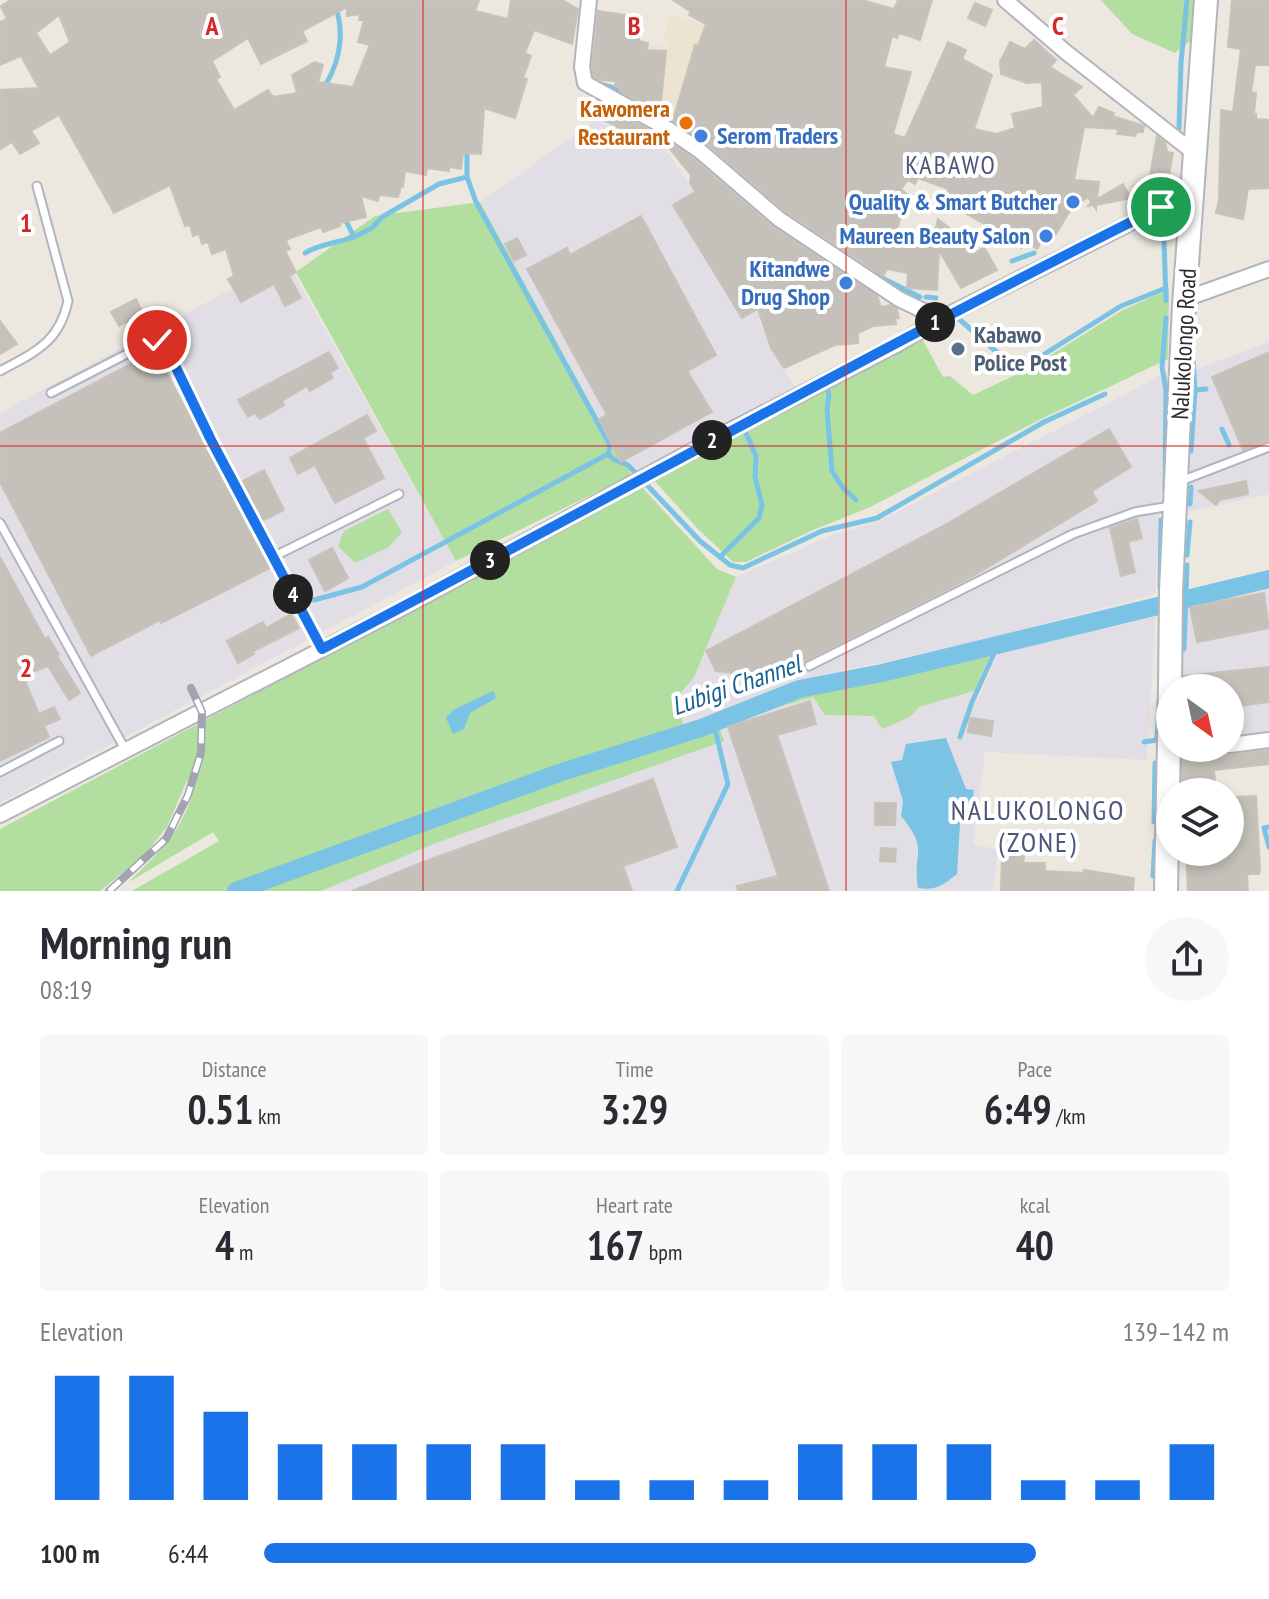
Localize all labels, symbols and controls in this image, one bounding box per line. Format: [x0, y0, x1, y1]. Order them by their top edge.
text: A [204, 9, 219, 42]
text: B [628, 9, 641, 42]
text: C [1052, 9, 1064, 42]
place label: Kawomera Restaurant [578, 93, 670, 152]
marker: Kawomera Restaurant [677, 114, 695, 132]
place label: Serom Traders [717, 120, 838, 151]
marker: Serom Traders [692, 127, 710, 145]
district label: KABAWO [905, 148, 997, 181]
pin [1127, 173, 1195, 241]
icon: arrive [1139, 185, 1183, 229]
place label: Quality & Smart Butcher [849, 186, 1058, 217]
marker: Quality & Smart Butcher [1064, 193, 1082, 211]
text: 1 [20, 206, 32, 239]
place label: Maureen Beauty Salon [840, 220, 1030, 251]
marker: Maureen Beauty Salon [1037, 227, 1055, 245]
place label: Kitandwe Drug Shop [741, 253, 830, 312]
street label: Nalukolongo Road [1164, 268, 1203, 420]
marker: Kitandwe Drug Shop [837, 274, 855, 292]
pin: 1 [915, 302, 955, 342]
pin [123, 306, 191, 374]
text: 1 [930, 308, 940, 336]
icon: check [135, 318, 179, 362]
place label: Kabawo Police Post [974, 319, 1067, 378]
marker: Kabawo Police Post [949, 340, 967, 358]
pin: 2 [692, 420, 732, 460]
text: 2 [707, 426, 717, 454]
pin: 3 [470, 540, 510, 580]
text: 3 [485, 546, 495, 574]
pin: 4 [273, 574, 313, 614]
text: 4 [288, 580, 298, 608]
water label: Lubigi Channel [667, 646, 808, 722]
text: 2 [20, 651, 32, 684]
north arrow [1156, 674, 1244, 762]
map controls [1156, 674, 1244, 866]
button: layers [1156, 778, 1244, 866]
district label: NALUKOLONGO (ZONE) [951, 791, 1125, 860]
text: Morning run [40, 914, 232, 971]
button: share [1145, 917, 1229, 1001]
text: 08:19 [40, 973, 92, 1006]
text: Distance [202, 1055, 267, 1083]
text: Time [615, 1055, 654, 1083]
text: Pace [1017, 1055, 1052, 1083]
text: 0.51 [187, 1083, 253, 1135]
text: 3:29 [601, 1083, 668, 1135]
text: 6:49 [984, 1083, 1052, 1135]
text: km [253, 1102, 281, 1130]
text: /km [1052, 1102, 1086, 1130]
text: Elevation [199, 1191, 269, 1219]
text: Heart rate [596, 1191, 673, 1219]
text: kcal [1020, 1191, 1050, 1219]
text: 4 [215, 1219, 234, 1271]
text: 167 [587, 1219, 644, 1271]
text: 40 [1016, 1219, 1054, 1271]
text: m [234, 1238, 253, 1266]
text: bpm [644, 1238, 682, 1266]
text: Elevation [40, 1315, 123, 1348]
text: 139–142 m [1123, 1315, 1229, 1348]
text: 100 m [40, 1537, 100, 1570]
text: 6:44 [168, 1537, 208, 1570]

